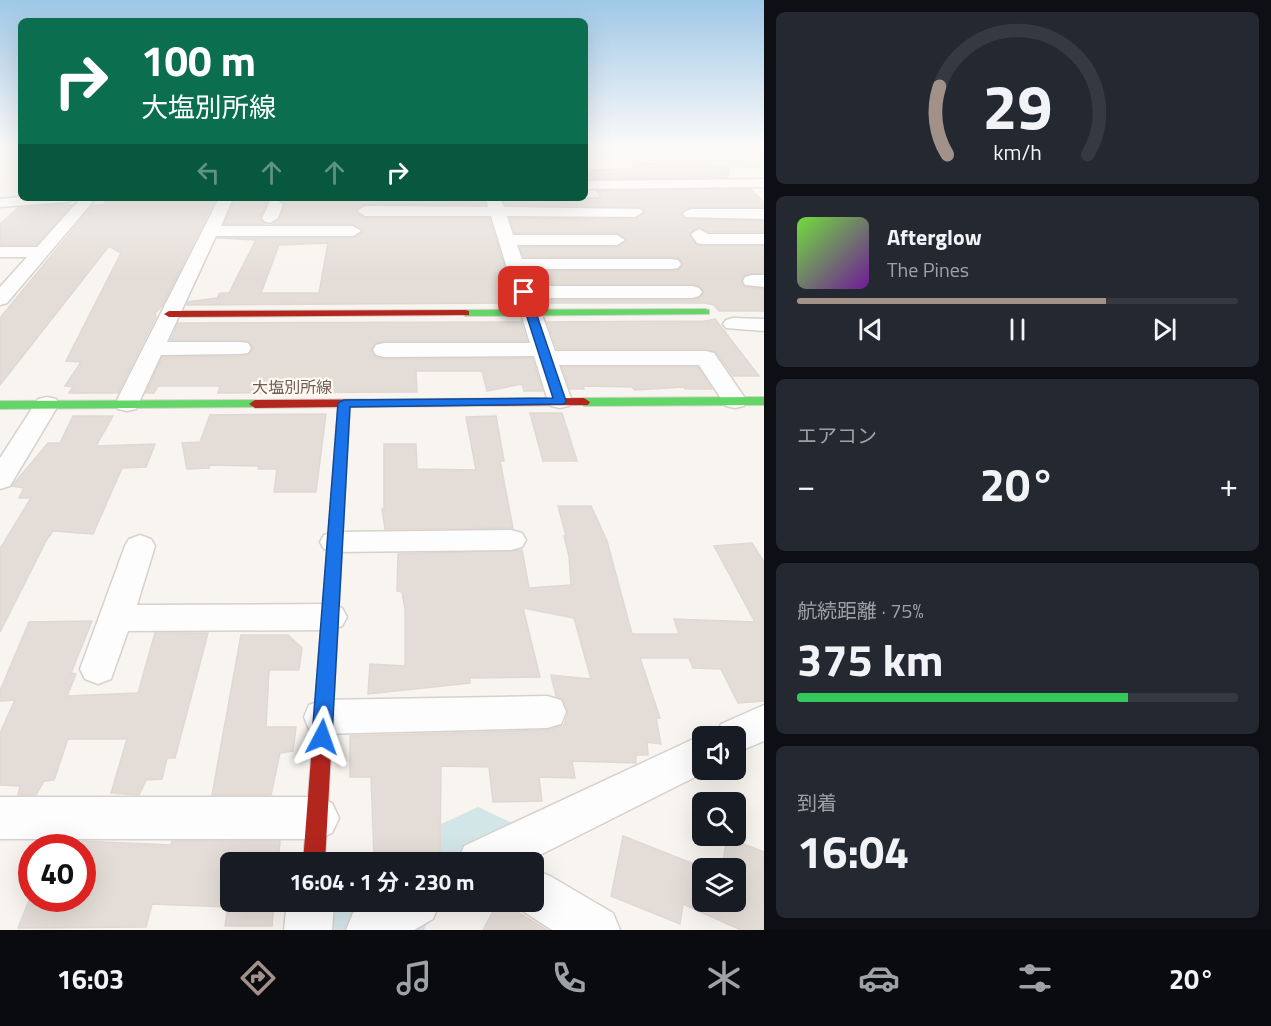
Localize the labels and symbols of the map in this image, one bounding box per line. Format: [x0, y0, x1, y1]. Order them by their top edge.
pin [498, 266, 549, 317]
street label: 大塩別所線 [252, 375, 332, 399]
position arrow [290, 705, 354, 769]
speed limit sign: 40 [18, 834, 96, 912]

